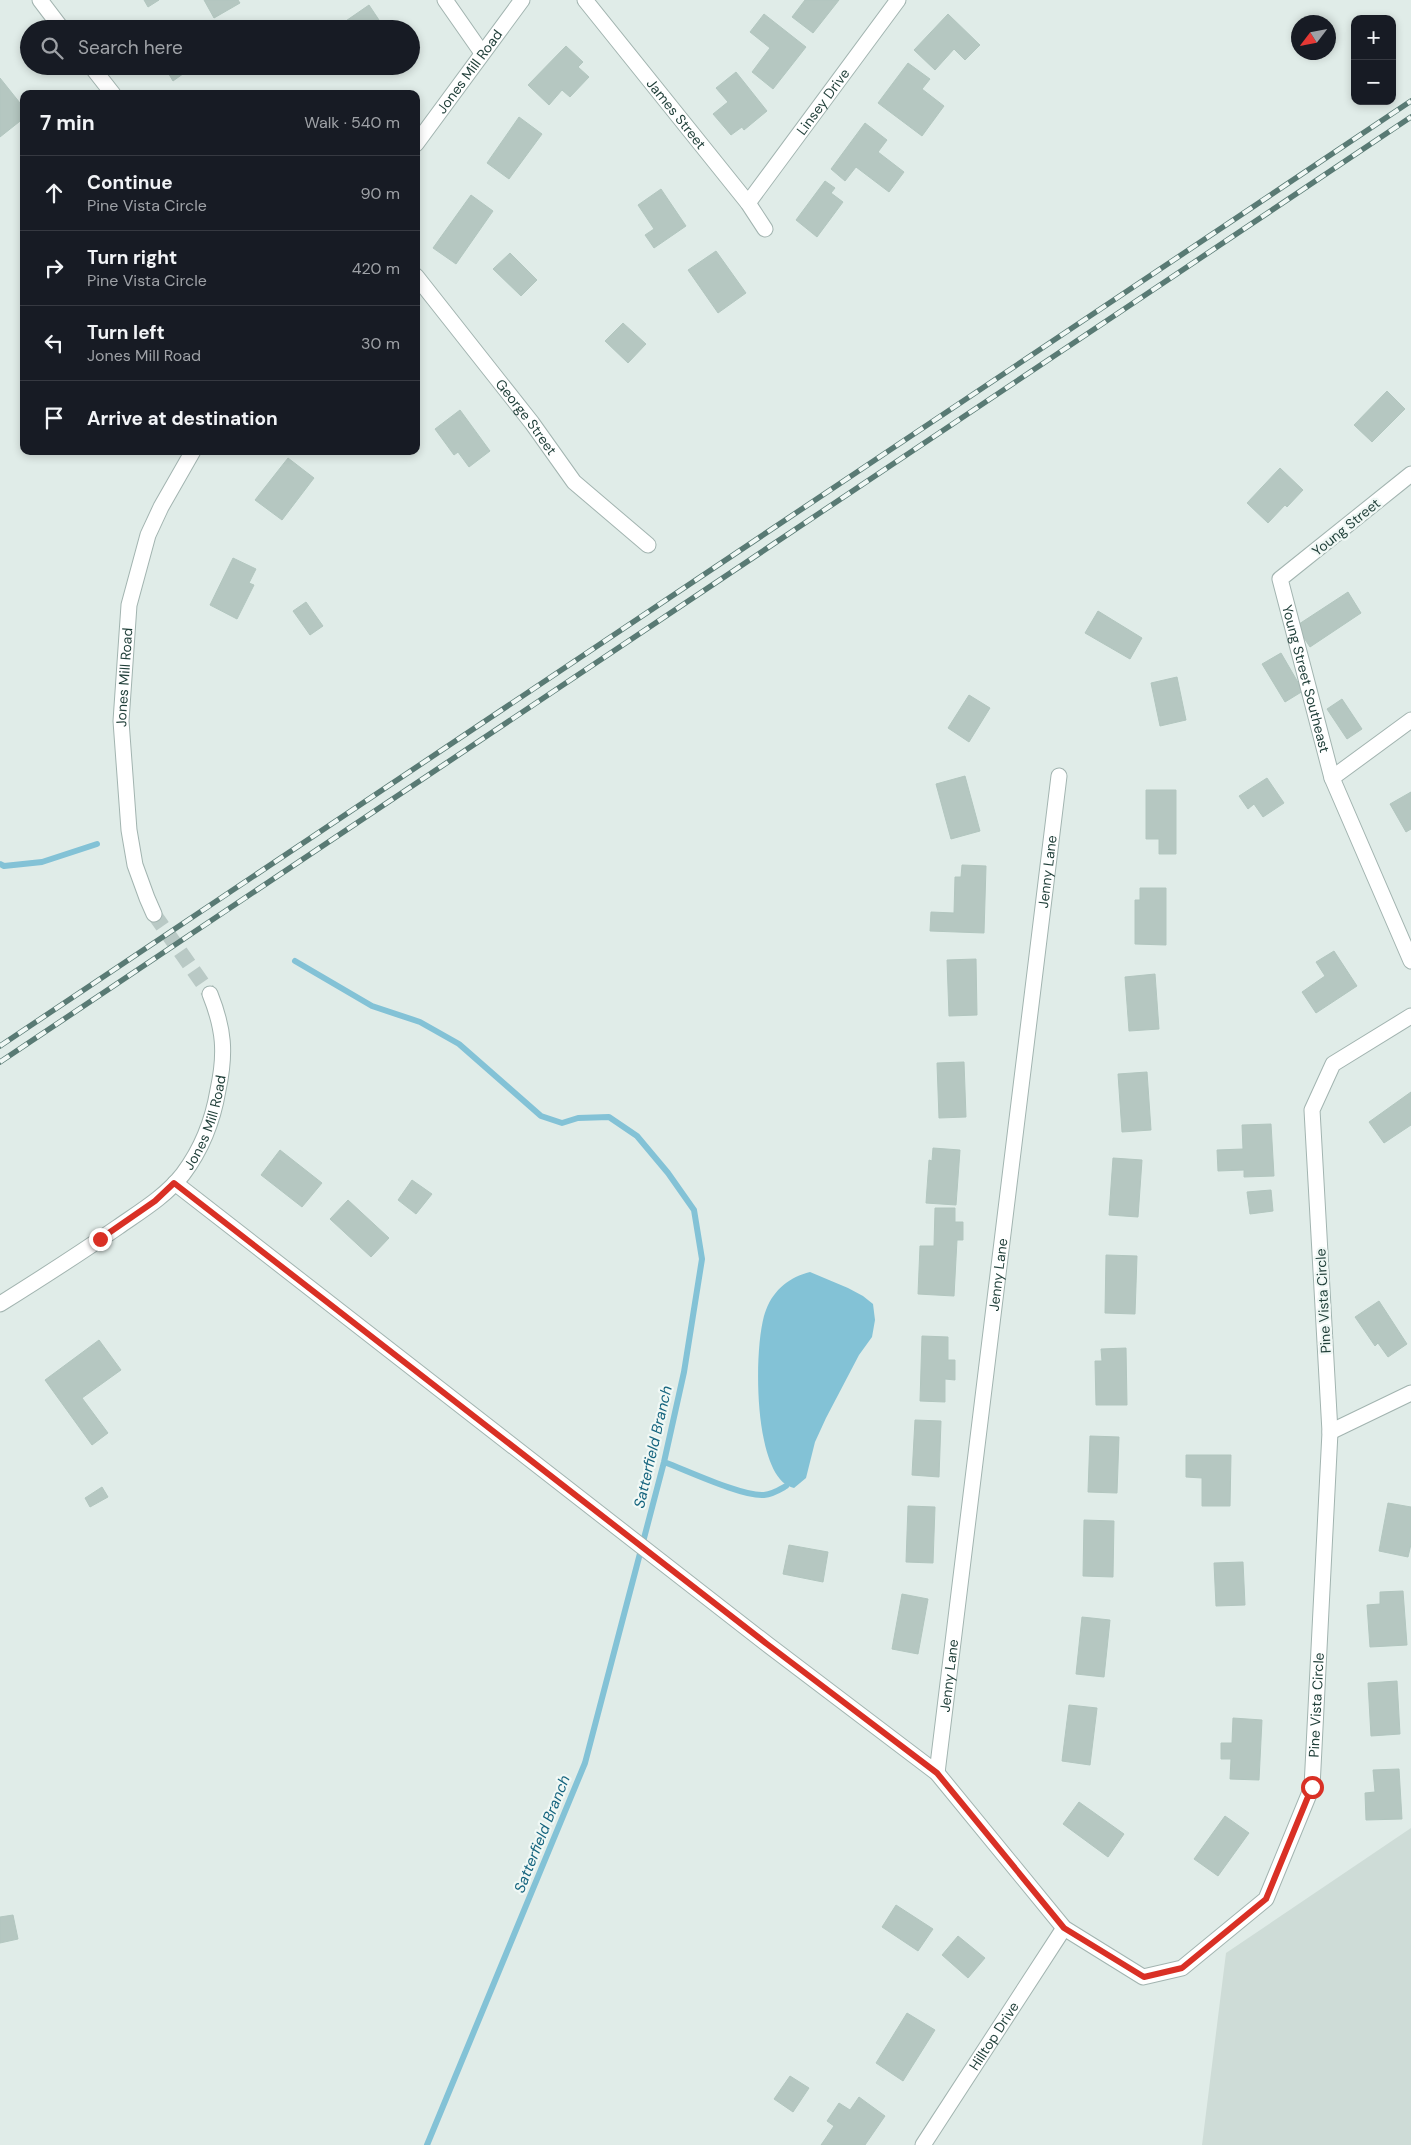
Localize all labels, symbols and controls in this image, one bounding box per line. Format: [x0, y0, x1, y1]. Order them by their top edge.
north arrow [1291, 15, 1336, 60]
map controls [1351, 15, 1396, 105]
button: + [1351, 15, 1396, 60]
search box [20, 20, 420, 75]
street label: Jones Mill Road [433, 26, 506, 117]
icon: search [38, 34, 66, 62]
text: Search here [78, 35, 183, 60]
button: − [1351, 60, 1396, 105]
street label: Linsey Drive [792, 65, 853, 138]
street label: James Street [643, 75, 710, 153]
text: 7 min [40, 109, 95, 137]
text: Walk · 540 m [304, 112, 400, 133]
text: Continue [87, 170, 173, 195]
icon: ahead [40, 179, 68, 207]
text: 90 m [360, 183, 400, 204]
text: Pine Vista Circle [87, 195, 207, 216]
text: Turn right [87, 245, 177, 270]
icon: right [40, 254, 68, 282]
text: 420 m [352, 258, 400, 279]
text: Pine Vista Circle [87, 270, 207, 291]
text: Turn left [87, 320, 165, 345]
icon: left [40, 329, 68, 357]
text: 30 m [361, 333, 400, 354]
text: Jones Mill Road [87, 345, 201, 366]
street label: George Street [492, 375, 561, 459]
icon: arrive [40, 404, 68, 432]
text: Arrive at destination [87, 406, 278, 431]
street label: Young Street [1308, 494, 1384, 560]
street label: Young Street Southeast [1278, 603, 1334, 755]
street label: Jones Mill Road [112, 627, 136, 728]
street label: Jenny Lane [1034, 834, 1061, 909]
street label: Jones Mill Road [180, 1074, 230, 1173]
route end [89, 1228, 112, 1251]
street label: Jenny Lane [985, 1237, 1011, 1312]
street label: Pine Vista Circle [1311, 1248, 1335, 1354]
water label: Satterfield Branch [629, 1383, 677, 1510]
street label: Jenny Lane [936, 1638, 962, 1713]
street label: Pine Vista Circle [1305, 1652, 1328, 1758]
water label: Satterfield Branch [509, 1772, 575, 1896]
route start [1301, 1776, 1324, 1799]
street label: Hilltop Drive [965, 1998, 1023, 2074]

